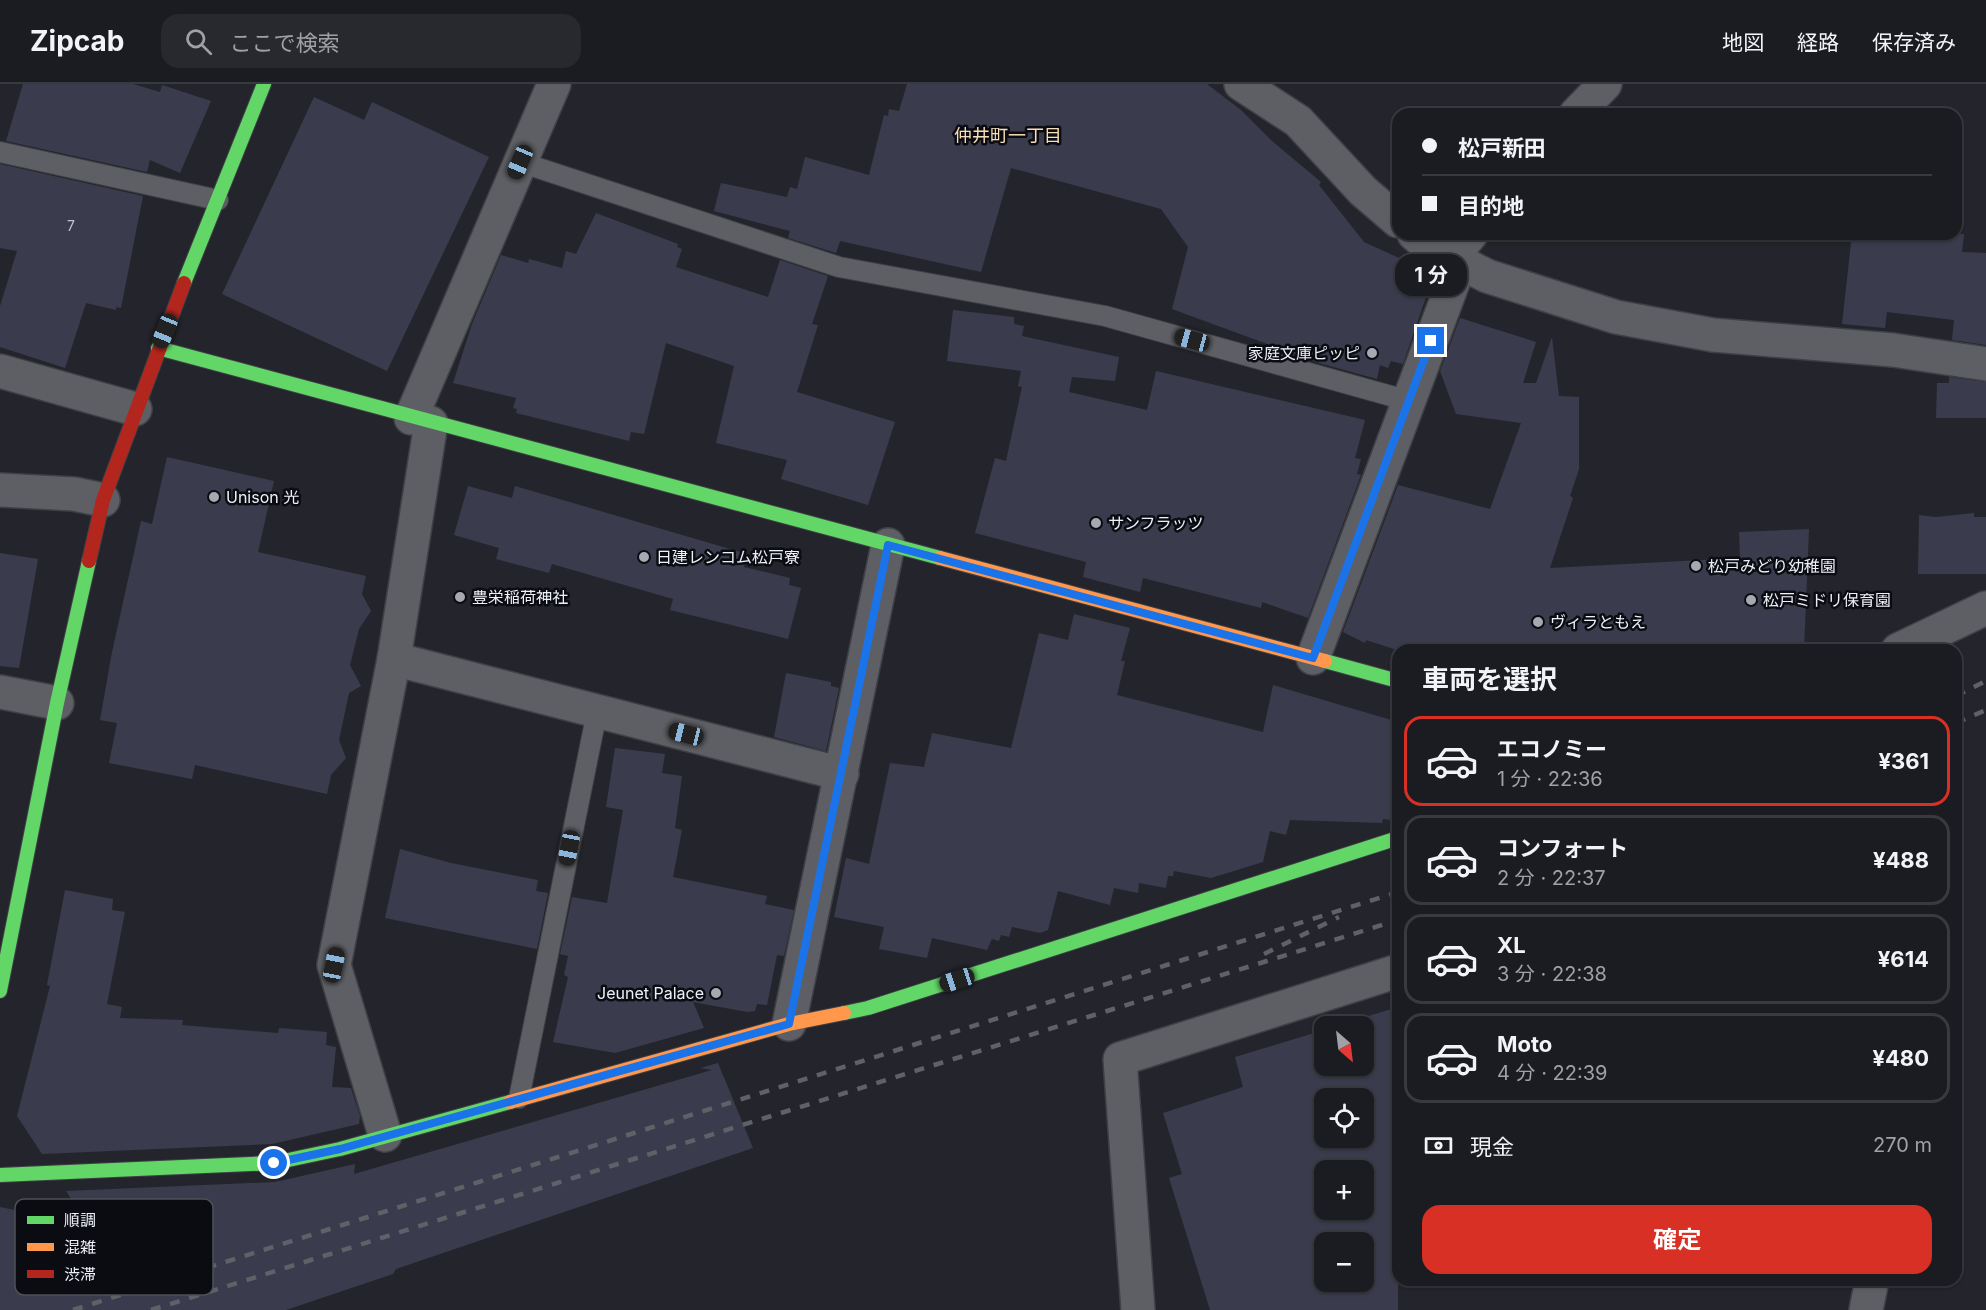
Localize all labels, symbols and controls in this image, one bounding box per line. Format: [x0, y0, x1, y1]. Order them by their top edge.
search box [161, 14, 581, 68]
text: Zipcab [30, 24, 125, 58]
icon: search [182, 25, 215, 58]
text: ここで検索 [230, 30, 340, 56]
text: 地図 [1722, 30, 1764, 55]
text: 経路 [1797, 30, 1839, 55]
text: 保存済み [1872, 30, 1956, 55]
district label: 仲井町一丁目 [954, 125, 1062, 146]
text: 松戸新田 [1458, 135, 1546, 161]
car [505, 142, 535, 182]
text: 目的地 [1458, 193, 1524, 219]
house number: 7 [67, 217, 75, 234]
callout: 1 分 [1395, 254, 1467, 296]
text: 1 分 [1414, 263, 1448, 287]
car [150, 311, 180, 351]
car [1172, 327, 1212, 353]
route end [1417, 327, 1444, 354]
place label: 家庭文庫ピッピ [1248, 343, 1360, 363]
marker: 家庭文庫ピッピ [1365, 346, 1379, 360]
place label: Unison 光 [226, 487, 299, 507]
marker: Unison 光 [207, 490, 221, 504]
place label: サンフラッツ [1108, 513, 1204, 533]
marker: サンフラッツ [1089, 516, 1103, 530]
place label: 日建レンコム松戸寮 [656, 547, 800, 567]
marker: 日建レンコム松戸寮 [637, 550, 651, 564]
place label: 松戸みどり幼稚園 [1708, 556, 1836, 576]
marker: 松戸みどり幼稚園 [1689, 559, 1703, 573]
place label: 豊栄稲荷神社 [472, 587, 568, 607]
marker: 豊栄稲荷神社 [453, 590, 467, 604]
place label: 松戸ミドリ保育園 [1763, 590, 1891, 610]
marker: 松戸ミドリ保育園 [1744, 593, 1758, 607]
place label: ヴィラともえ [1550, 612, 1646, 632]
marker: ヴィラともえ [1531, 615, 1545, 629]
text: 車両を選択 [1422, 663, 1557, 696]
car [666, 721, 706, 747]
icon: car [1425, 734, 1479, 788]
text: エコノミー [1497, 736, 1607, 762]
text: ¥361 [1878, 748, 1929, 774]
text: 1 分 · 22:36 [1497, 767, 1603, 791]
car [557, 829, 581, 867]
icon: car [1425, 833, 1479, 887]
text: コンフォート [1497, 835, 1628, 861]
text: ¥488 [1873, 847, 1929, 873]
text: 2 分 · 22:37 [1497, 866, 1606, 890]
icon: car [1425, 932, 1479, 986]
text: XL [1497, 932, 1526, 958]
car [322, 946, 346, 984]
text: ¥614 [1878, 946, 1929, 972]
text: 3 分 · 22:38 [1497, 962, 1607, 986]
car [937, 966, 977, 994]
place label: Jeunet Palace [597, 983, 704, 1003]
marker: Jeunet Palace [709, 986, 723, 1000]
north arrow [1314, 1016, 1374, 1076]
map controls [1314, 1016, 1374, 1292]
icon: car [1425, 1031, 1479, 1085]
text: Moto [1497, 1031, 1552, 1057]
text: ¥480 [1872, 1045, 1929, 1071]
text: 4 分 · 22:39 [1497, 1061, 1607, 1085]
button: locate [1314, 1088, 1374, 1148]
icon: cash [1422, 1129, 1455, 1162]
text: 270 m [1873, 1133, 1932, 1157]
text: 現金 [1470, 1134, 1514, 1160]
route start [260, 1149, 287, 1176]
button: + [1314, 1160, 1374, 1220]
legend [15, 1199, 213, 1295]
button: 確定 [1422, 1205, 1932, 1274]
text: 順調 [64, 1210, 96, 1230]
button: − [1314, 1232, 1374, 1292]
text: 混雑 [64, 1237, 96, 1257]
text: 渋滞 [64, 1264, 96, 1284]

